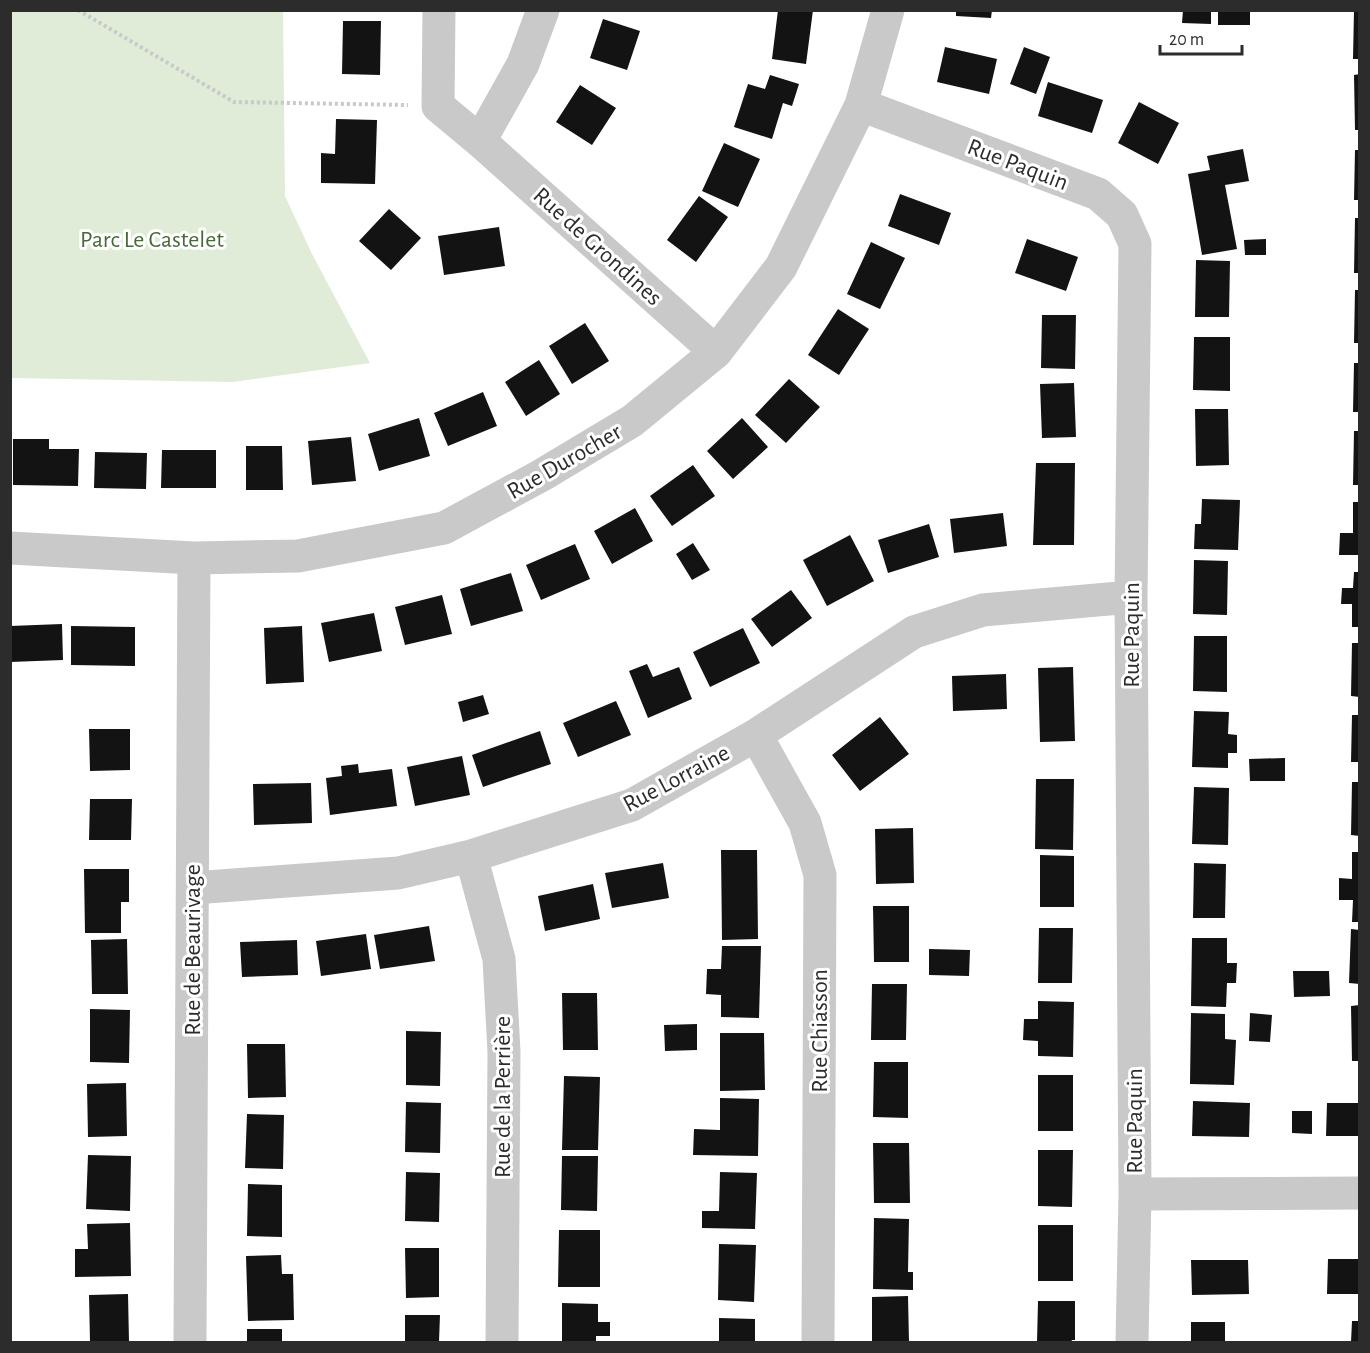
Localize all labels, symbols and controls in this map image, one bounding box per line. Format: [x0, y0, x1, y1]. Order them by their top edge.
scale bar [1160, 18, 1242, 56]
text: 20 m [1169, 31, 1204, 49]
street label: Rue Paquin [964, 135, 1071, 195]
street label: Rue de Grondines [528, 183, 666, 310]
park label: Parc Le Castelet [80, 228, 224, 252]
street label: Rue Durocher [503, 419, 626, 504]
street label: Rue Paquin [1120, 582, 1144, 688]
street label: Rue Lorraine [619, 741, 734, 817]
street label: Rue de Beaurivage [181, 864, 205, 1036]
street label: Rue Chiasson [808, 969, 832, 1093]
street label: Rue de la Perrière [491, 1016, 515, 1178]
street label: Rue Paquin [1123, 1068, 1147, 1174]

